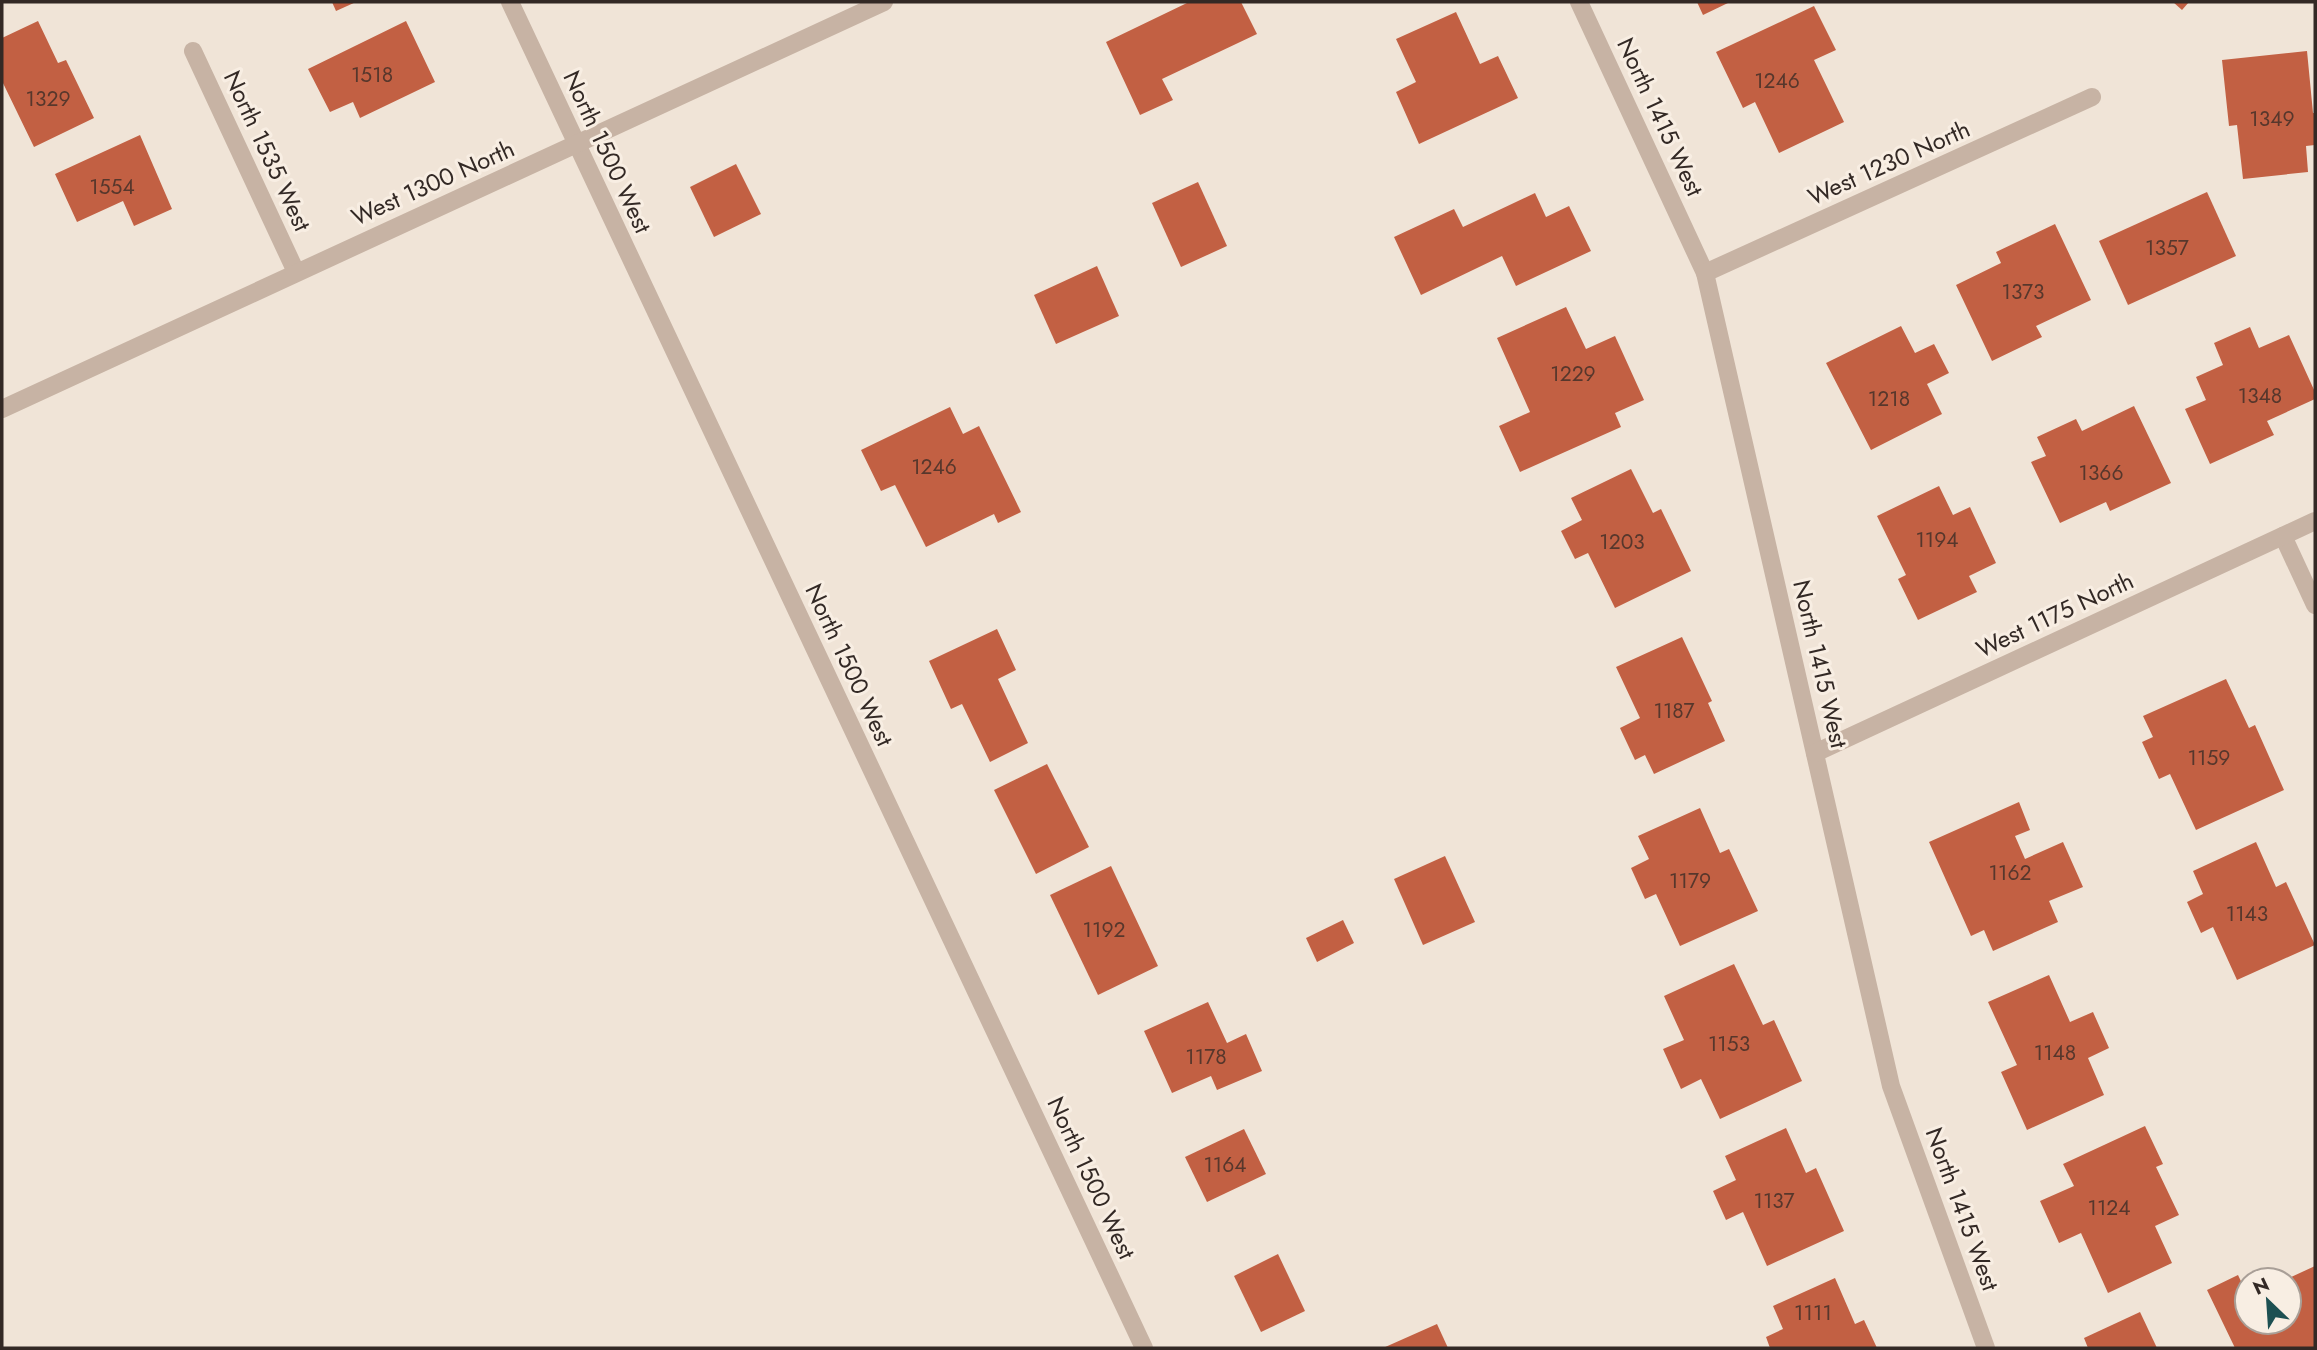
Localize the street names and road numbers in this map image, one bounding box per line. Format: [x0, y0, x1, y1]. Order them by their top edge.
street label: North 1415 West [1608, 32, 1713, 202]
street label: North 1535 West [215, 65, 320, 237]
street label: North 1500 West [555, 65, 660, 239]
street label: West 1230 North [1802, 111, 1976, 214]
street label: West 1300 North [346, 131, 520, 234]
street label: West 1175 North [1970, 563, 2139, 666]
street label: North 1415 West [1784, 576, 1857, 752]
street label: North 1500 West [797, 578, 902, 752]
street label: North 1500 West [1039, 1091, 1144, 1265]
street label: North 1415 West [1917, 1122, 2008, 1296]

